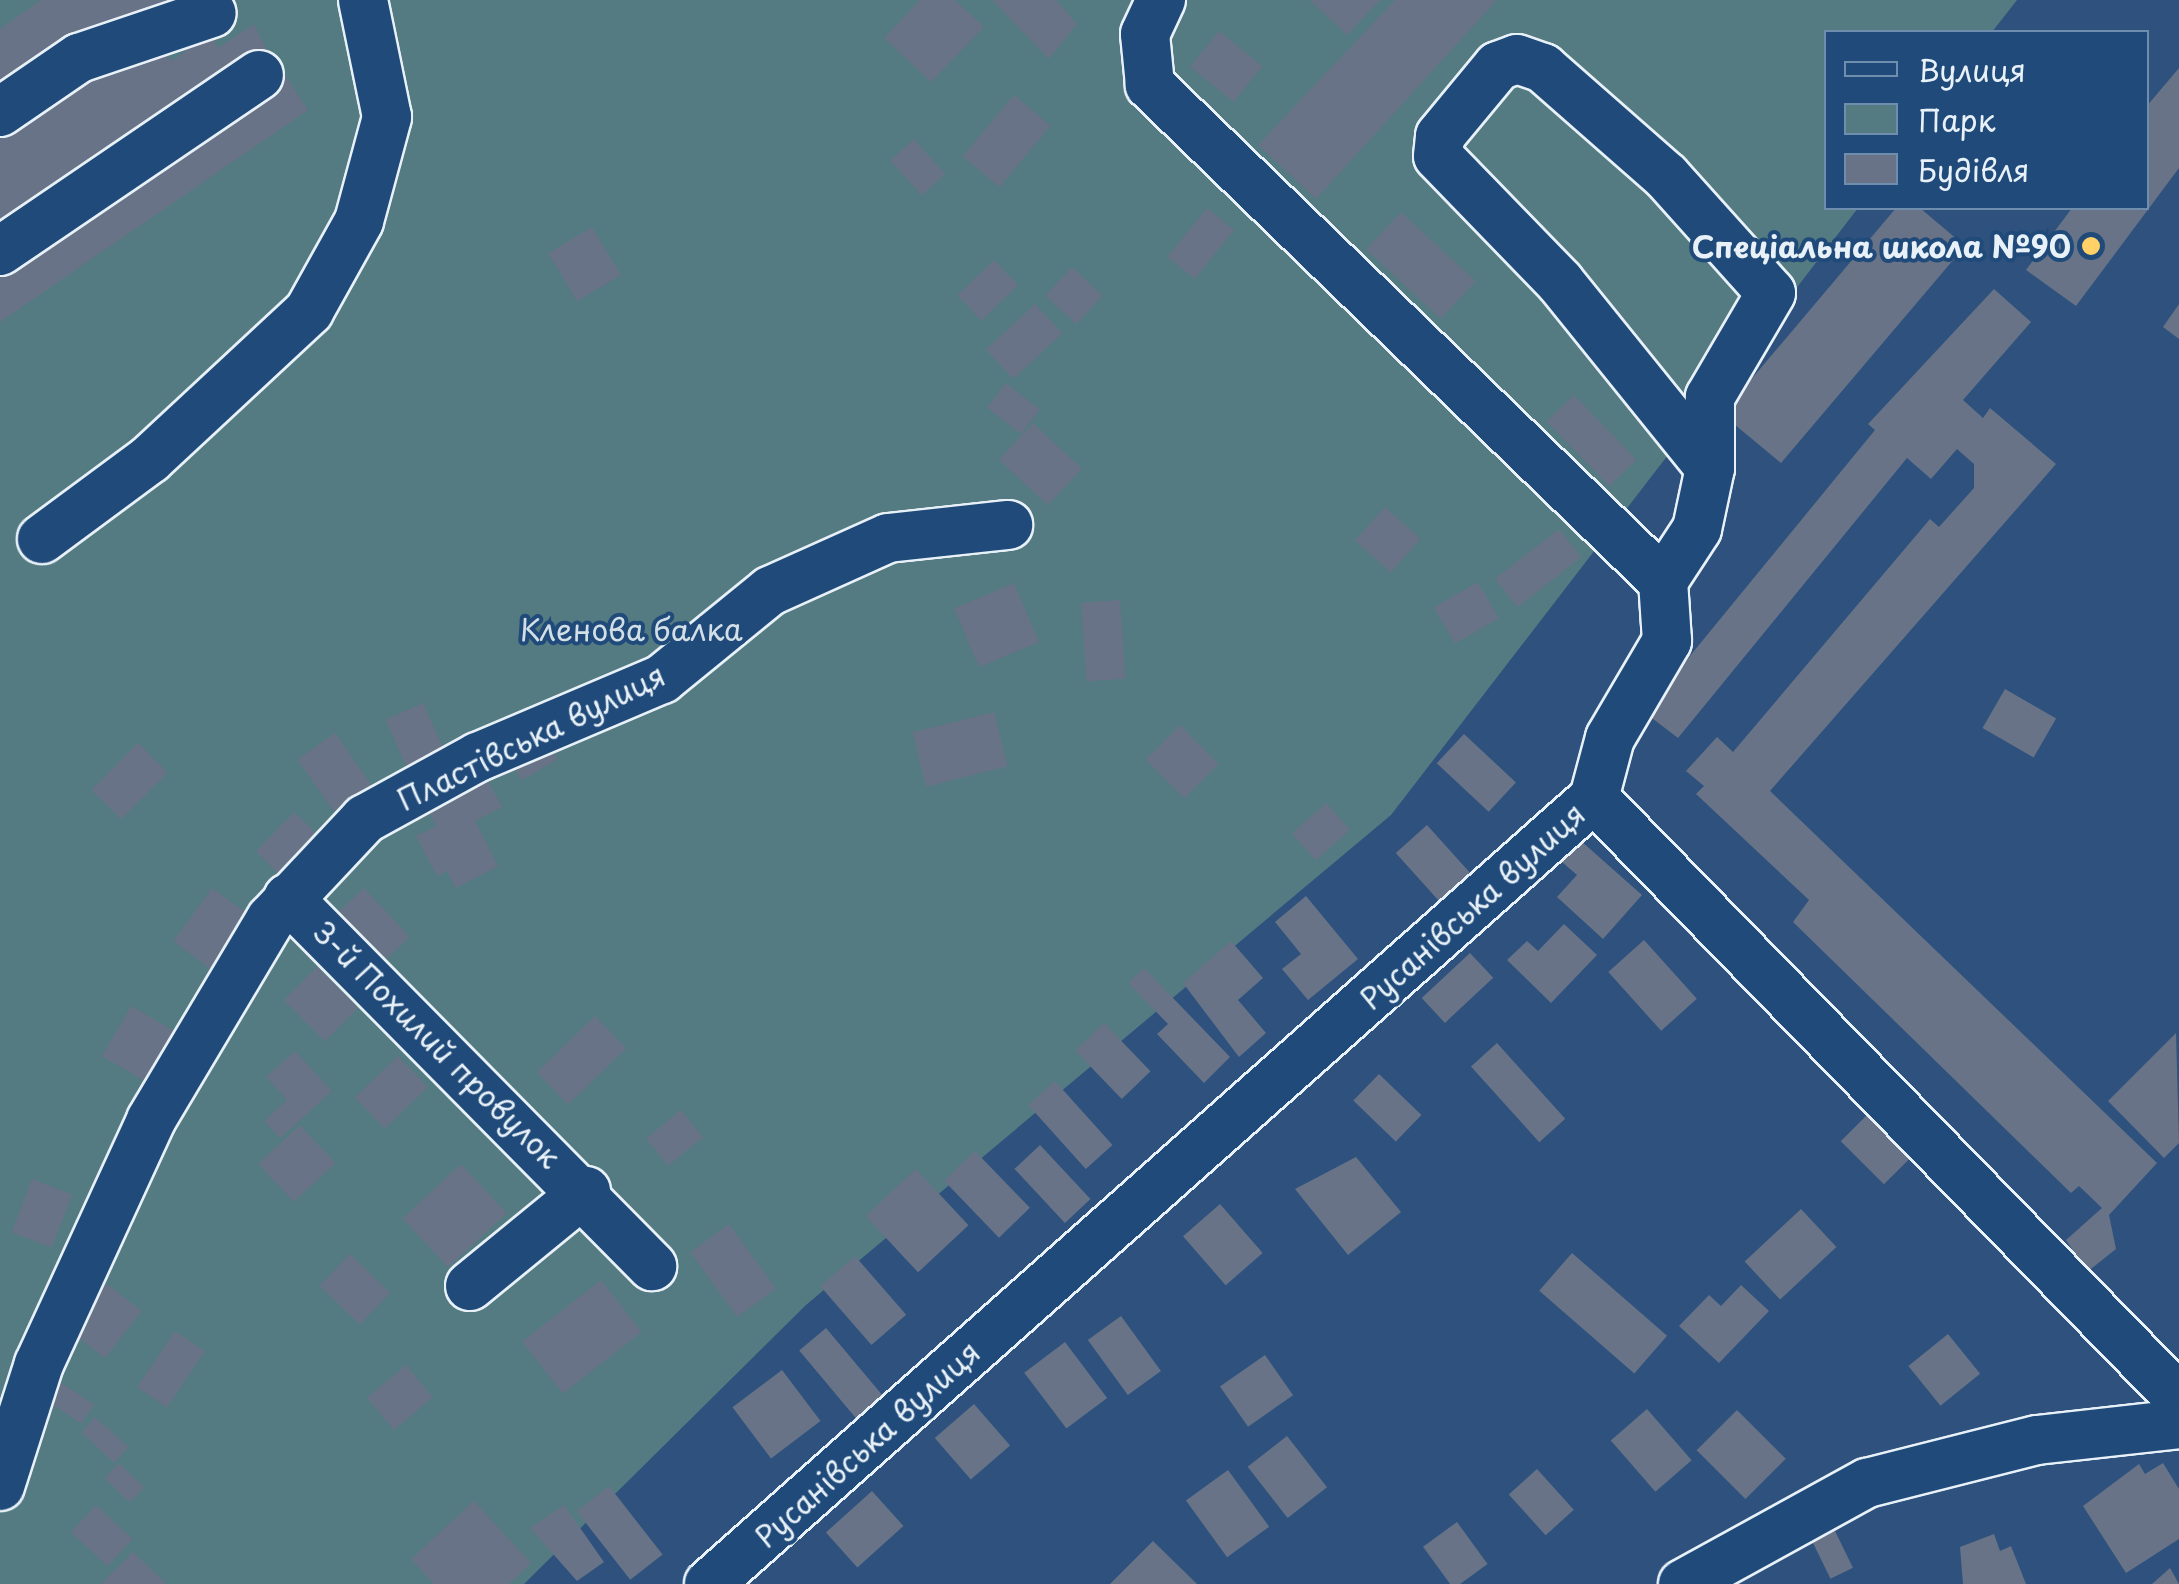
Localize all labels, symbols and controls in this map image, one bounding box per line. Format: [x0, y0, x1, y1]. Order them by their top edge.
legend [1824, 30, 2149, 210]
text: Вулиця [1918, 47, 2026, 92]
text: Парк [1918, 97, 1995, 142]
text: Будівля [1918, 147, 2030, 192]
place label: Спеціальна школа №90 [1690, 228, 2071, 264]
marker: Спеціальна школа №90 [2080, 235, 2102, 257]
park label: Кленова балка [519, 611, 743, 647]
street label: Пластівська вулиця [391, 656, 671, 818]
street label: Русанівська вулиця [1352, 795, 1592, 1017]
street label: 3-й Похилий провулок [306, 913, 568, 1175]
street label: Русанівська вулиця [747, 1333, 987, 1555]

